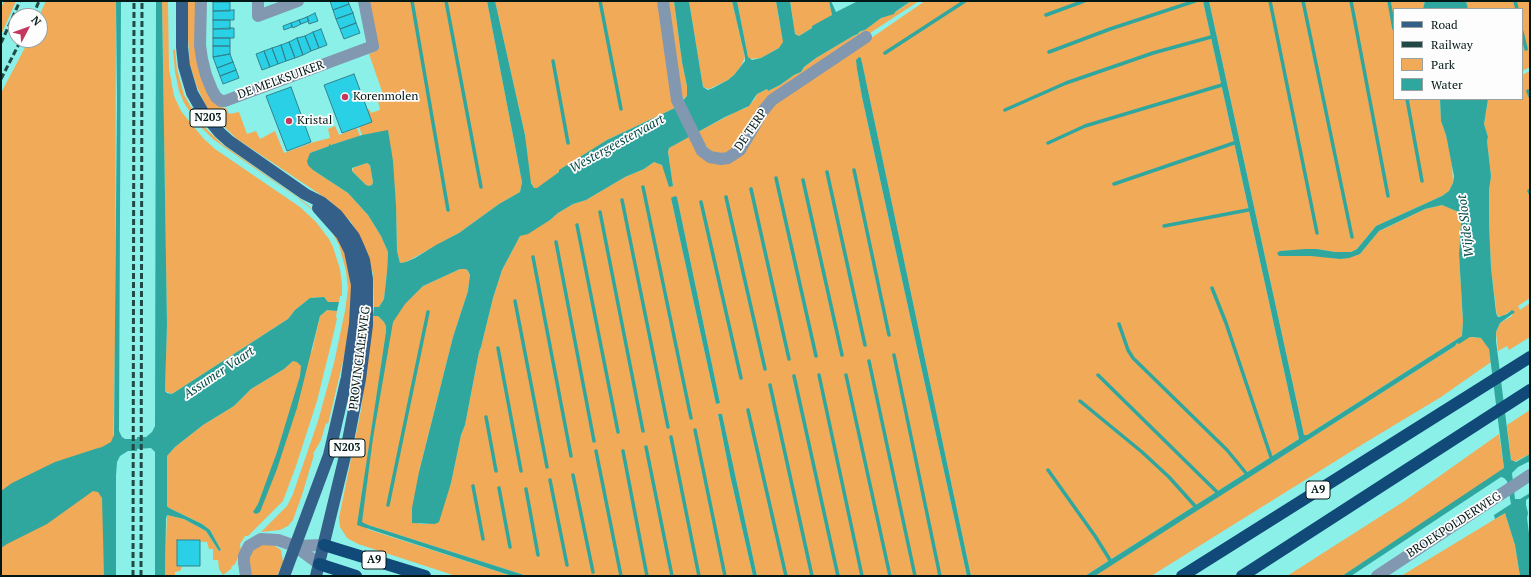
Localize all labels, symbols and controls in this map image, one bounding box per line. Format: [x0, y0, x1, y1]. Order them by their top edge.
north arrow [8, 8, 48, 48]
legend [1393, 8, 1523, 100]
text: N [28, 13, 44, 29]
text: Road [1431, 17, 1458, 32]
text: Railway [1431, 37, 1473, 52]
text: Park [1431, 57, 1455, 72]
street label: DE MELKSUIKER [236, 58, 326, 102]
text: Water [1431, 77, 1463, 92]
place label: Korenmolen [353, 90, 418, 104]
marker: Korenmolen [340, 92, 350, 102]
street label: DE TERP [731, 106, 771, 154]
road number: N203 [190, 109, 226, 127]
water label: Westergeestervaart [567, 111, 667, 177]
place label: Kristal [297, 114, 332, 128]
marker: Kristal [284, 116, 294, 126]
water label: Wijde Sloot [1454, 194, 1478, 258]
street label: PROVINCIALEWEG [347, 305, 373, 411]
water label: Assumer Vaart [181, 344, 257, 402]
road number: N203 [329, 439, 365, 457]
road number: A9 [1306, 481, 1330, 499]
street label: BROEKPOLDERWEG [1404, 489, 1504, 561]
road number: A9 [362, 551, 386, 569]

